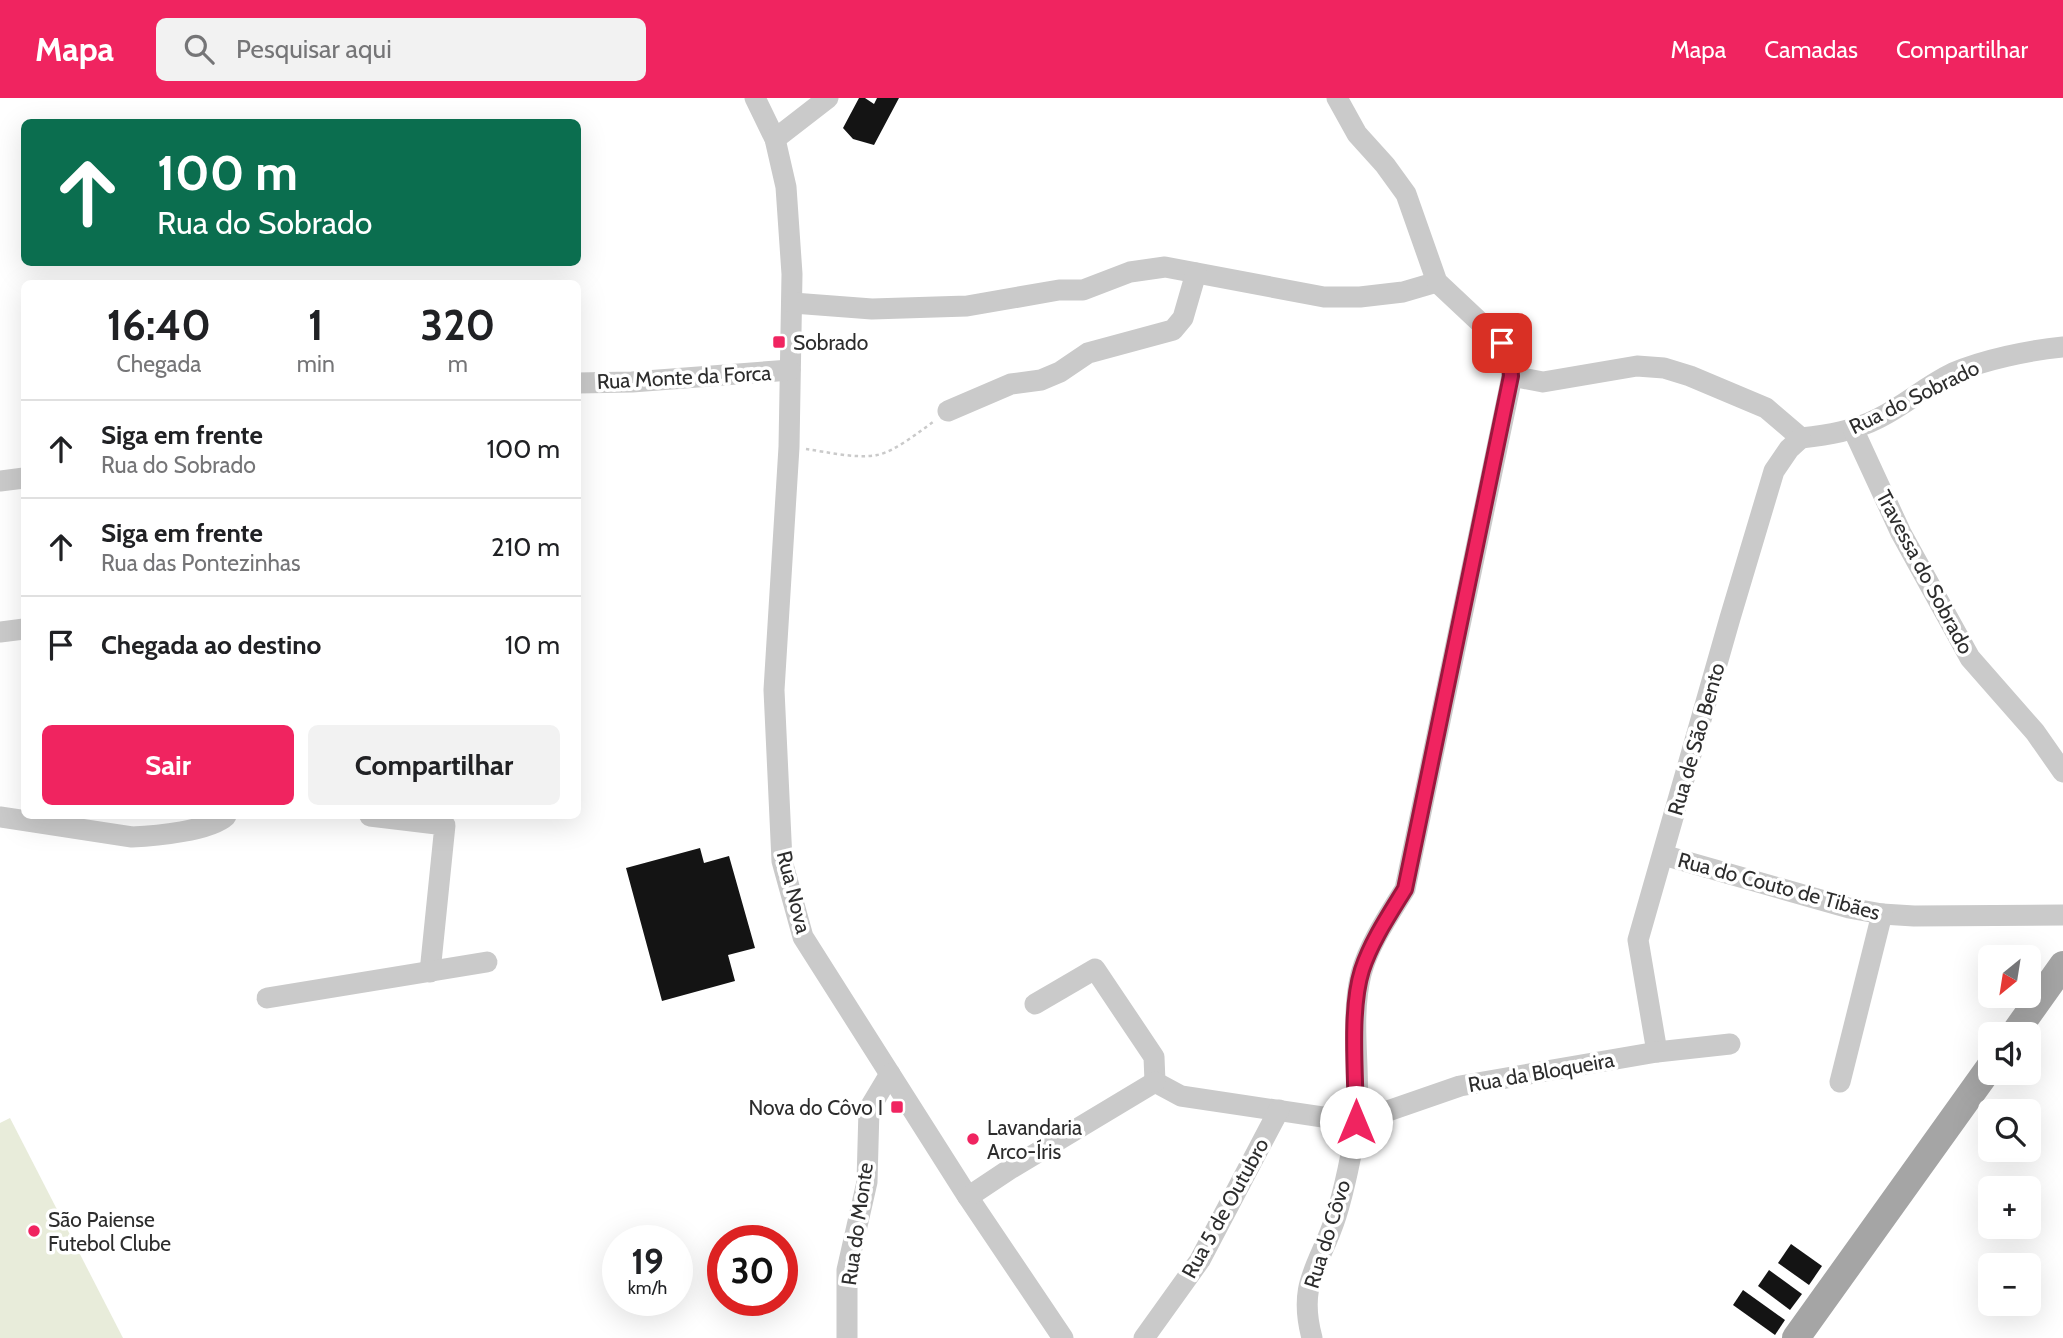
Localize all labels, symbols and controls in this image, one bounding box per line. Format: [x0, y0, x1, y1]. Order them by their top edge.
search box [156, 18, 646, 81]
text: Mapa [35, 29, 114, 69]
icon: search [180, 30, 218, 68]
text: Pesquisar aqui [236, 33, 392, 65]
text: Mapa [1670, 35, 1726, 64]
text: Camadas [1764, 35, 1858, 64]
text: Compartilhar [1896, 35, 2028, 64]
text: 100 m [157, 143, 298, 202]
icon: ahead [42, 147, 133, 238]
text: Rua do Sobrado [157, 203, 372, 242]
text: 16:40 [107, 299, 211, 351]
text: 1 [308, 299, 324, 351]
text: 320 [421, 299, 495, 351]
pin [1472, 313, 1532, 373]
icon: arrive [1483, 324, 1521, 362]
place label: Sobrado [793, 330, 868, 355]
marker: Sobrado [771, 334, 787, 350]
text: Chegada [117, 350, 201, 378]
text: min [297, 350, 335, 378]
text: m [448, 350, 468, 378]
street label: Rua do Sobrado [1845, 355, 1983, 439]
street label: Rua Monte da Forca [596, 360, 772, 394]
text: Siga em frente [101, 419, 263, 451]
icon: ahead [42, 430, 80, 468]
text: 100 m [487, 433, 560, 465]
text: Rua do Sobrado [101, 451, 256, 479]
street label: Travessa do Sobrado [1871, 486, 1979, 658]
text: Siga em frente [101, 517, 263, 549]
icon: ahead [42, 528, 80, 566]
text: 210 m [491, 531, 560, 563]
text: Rua das Pontezinhas [101, 549, 301, 577]
icon: arrive [42, 626, 80, 664]
text: Chegada ao destino [101, 629, 321, 661]
text: 10 m [505, 629, 560, 661]
street label: Rua de São Bento [1662, 660, 1730, 818]
button: Sair [42, 725, 294, 805]
button: Compartilhar [308, 725, 560, 805]
street label: Rua do Couto de Tibães [1675, 847, 1883, 925]
street label: Rua Nova [772, 848, 816, 936]
north arrow [1978, 945, 2040, 1008]
map controls [1978, 945, 2041, 1316]
button: sound [1978, 1022, 2041, 1085]
street label: Rua da Bloqueira [1466, 1047, 1616, 1097]
position arrow [1319, 1085, 1393, 1159]
place label: Nova do Côvo I [748, 1095, 883, 1120]
marker: Nova do Côvo I [889, 1099, 905, 1115]
button: search [1978, 1099, 2041, 1162]
place label: Lavandaria Arco-Íris [987, 1115, 1082, 1164]
marker: Lavandaria Arco-Íris [965, 1131, 981, 1147]
street label: Rua 5 de Outubro [1176, 1134, 1274, 1282]
street label: Rua do Monte [836, 1161, 878, 1287]
button: + [1978, 1176, 2041, 1239]
street label: Rua do Côvo [1299, 1177, 1355, 1291]
place label: São Paiense Futebol Clube [48, 1207, 171, 1256]
marker: São Paiense Futebol Clube [26, 1223, 42, 1239]
speed limit sign: 30 [707, 1225, 798, 1316]
text: 19 [631, 1240, 664, 1283]
button: − [1978, 1253, 2041, 1316]
text: km/h [628, 1277, 667, 1299]

